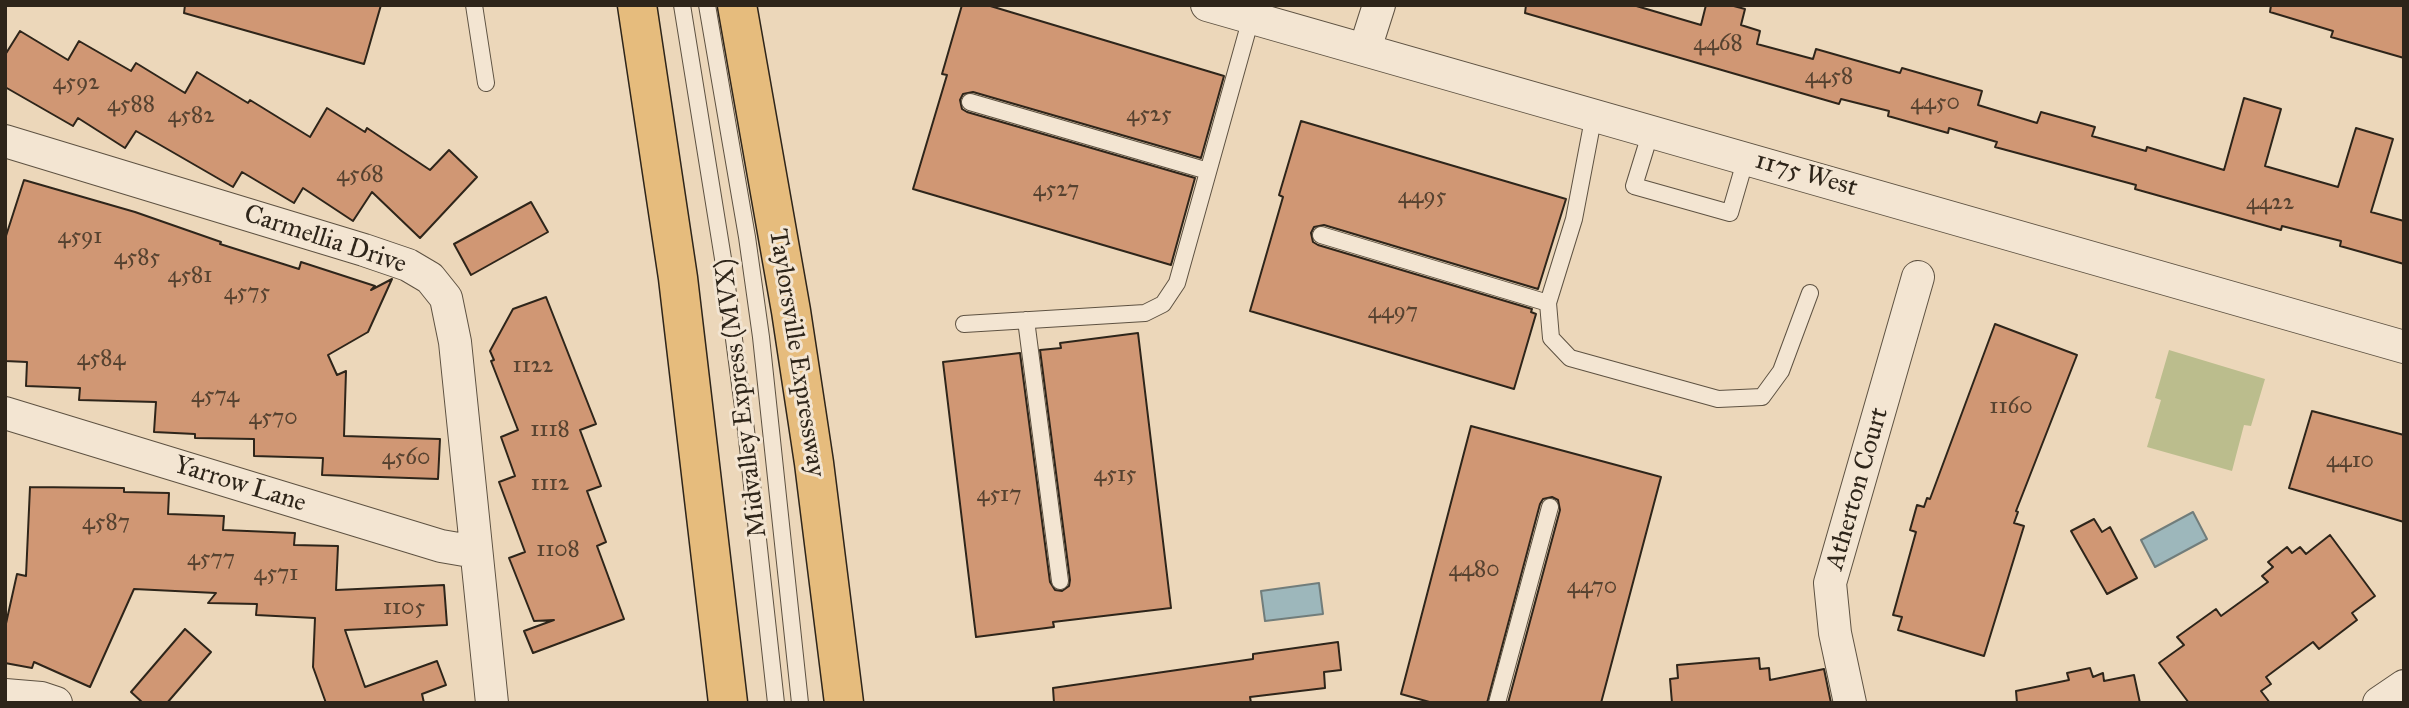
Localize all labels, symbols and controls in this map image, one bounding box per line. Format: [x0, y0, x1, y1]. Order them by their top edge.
house number: 4468 [1693, 30, 1743, 58]
house number: 4458 [1805, 63, 1853, 91]
house number: 4592 [52, 69, 100, 97]
house number: 4450 [1910, 89, 1960, 117]
house number: 4588 [107, 91, 155, 119]
house number: 4525 [1126, 101, 1172, 129]
house number: 4582 [167, 102, 215, 130]
street label: 1175 West [1751, 145, 1861, 205]
house number: 4568 [336, 161, 384, 189]
house number: 4527 [1033, 176, 1079, 204]
house number: 4495 [1398, 183, 1446, 211]
house number: 4422 [2246, 189, 2294, 217]
street label: Carmellia Drive [240, 199, 410, 281]
house number: 4591 [58, 223, 102, 251]
street label: Taylorsville Expressway [761, 227, 831, 479]
house number: 4585 [114, 244, 160, 272]
street label: Midvalley Express (MVX) [709, 257, 775, 539]
house number: 4581 [168, 262, 212, 290]
house number: 4575 [224, 279, 270, 307]
house number: 4497 [1368, 298, 1418, 326]
house number: 4584 [77, 345, 125, 373]
house number: 1122 [513, 352, 553, 380]
house number: 4574 [191, 382, 239, 410]
house number: 1160 [1989, 393, 2033, 421]
house number: 4570 [248, 404, 298, 432]
street label: Atherton Court [1820, 404, 1896, 574]
house number: 1118 [530, 416, 570, 444]
house number: 4560 [382, 444, 430, 472]
house number: 4410 [2326, 447, 2374, 475]
street label: Yarrow Lane [170, 450, 310, 520]
house number: 4515 [1093, 461, 1137, 489]
house number: 1112 [531, 470, 569, 498]
house number: 4517 [977, 481, 1021, 509]
house number: 4587 [82, 509, 130, 537]
house number: 1108 [536, 536, 580, 564]
house number: 4577 [187, 545, 235, 573]
house number: 4480 [1448, 556, 1500, 584]
house number: 4571 [254, 560, 298, 588]
house number: 4470 [1567, 573, 1617, 601]
house number: 1105 [383, 594, 425, 622]

